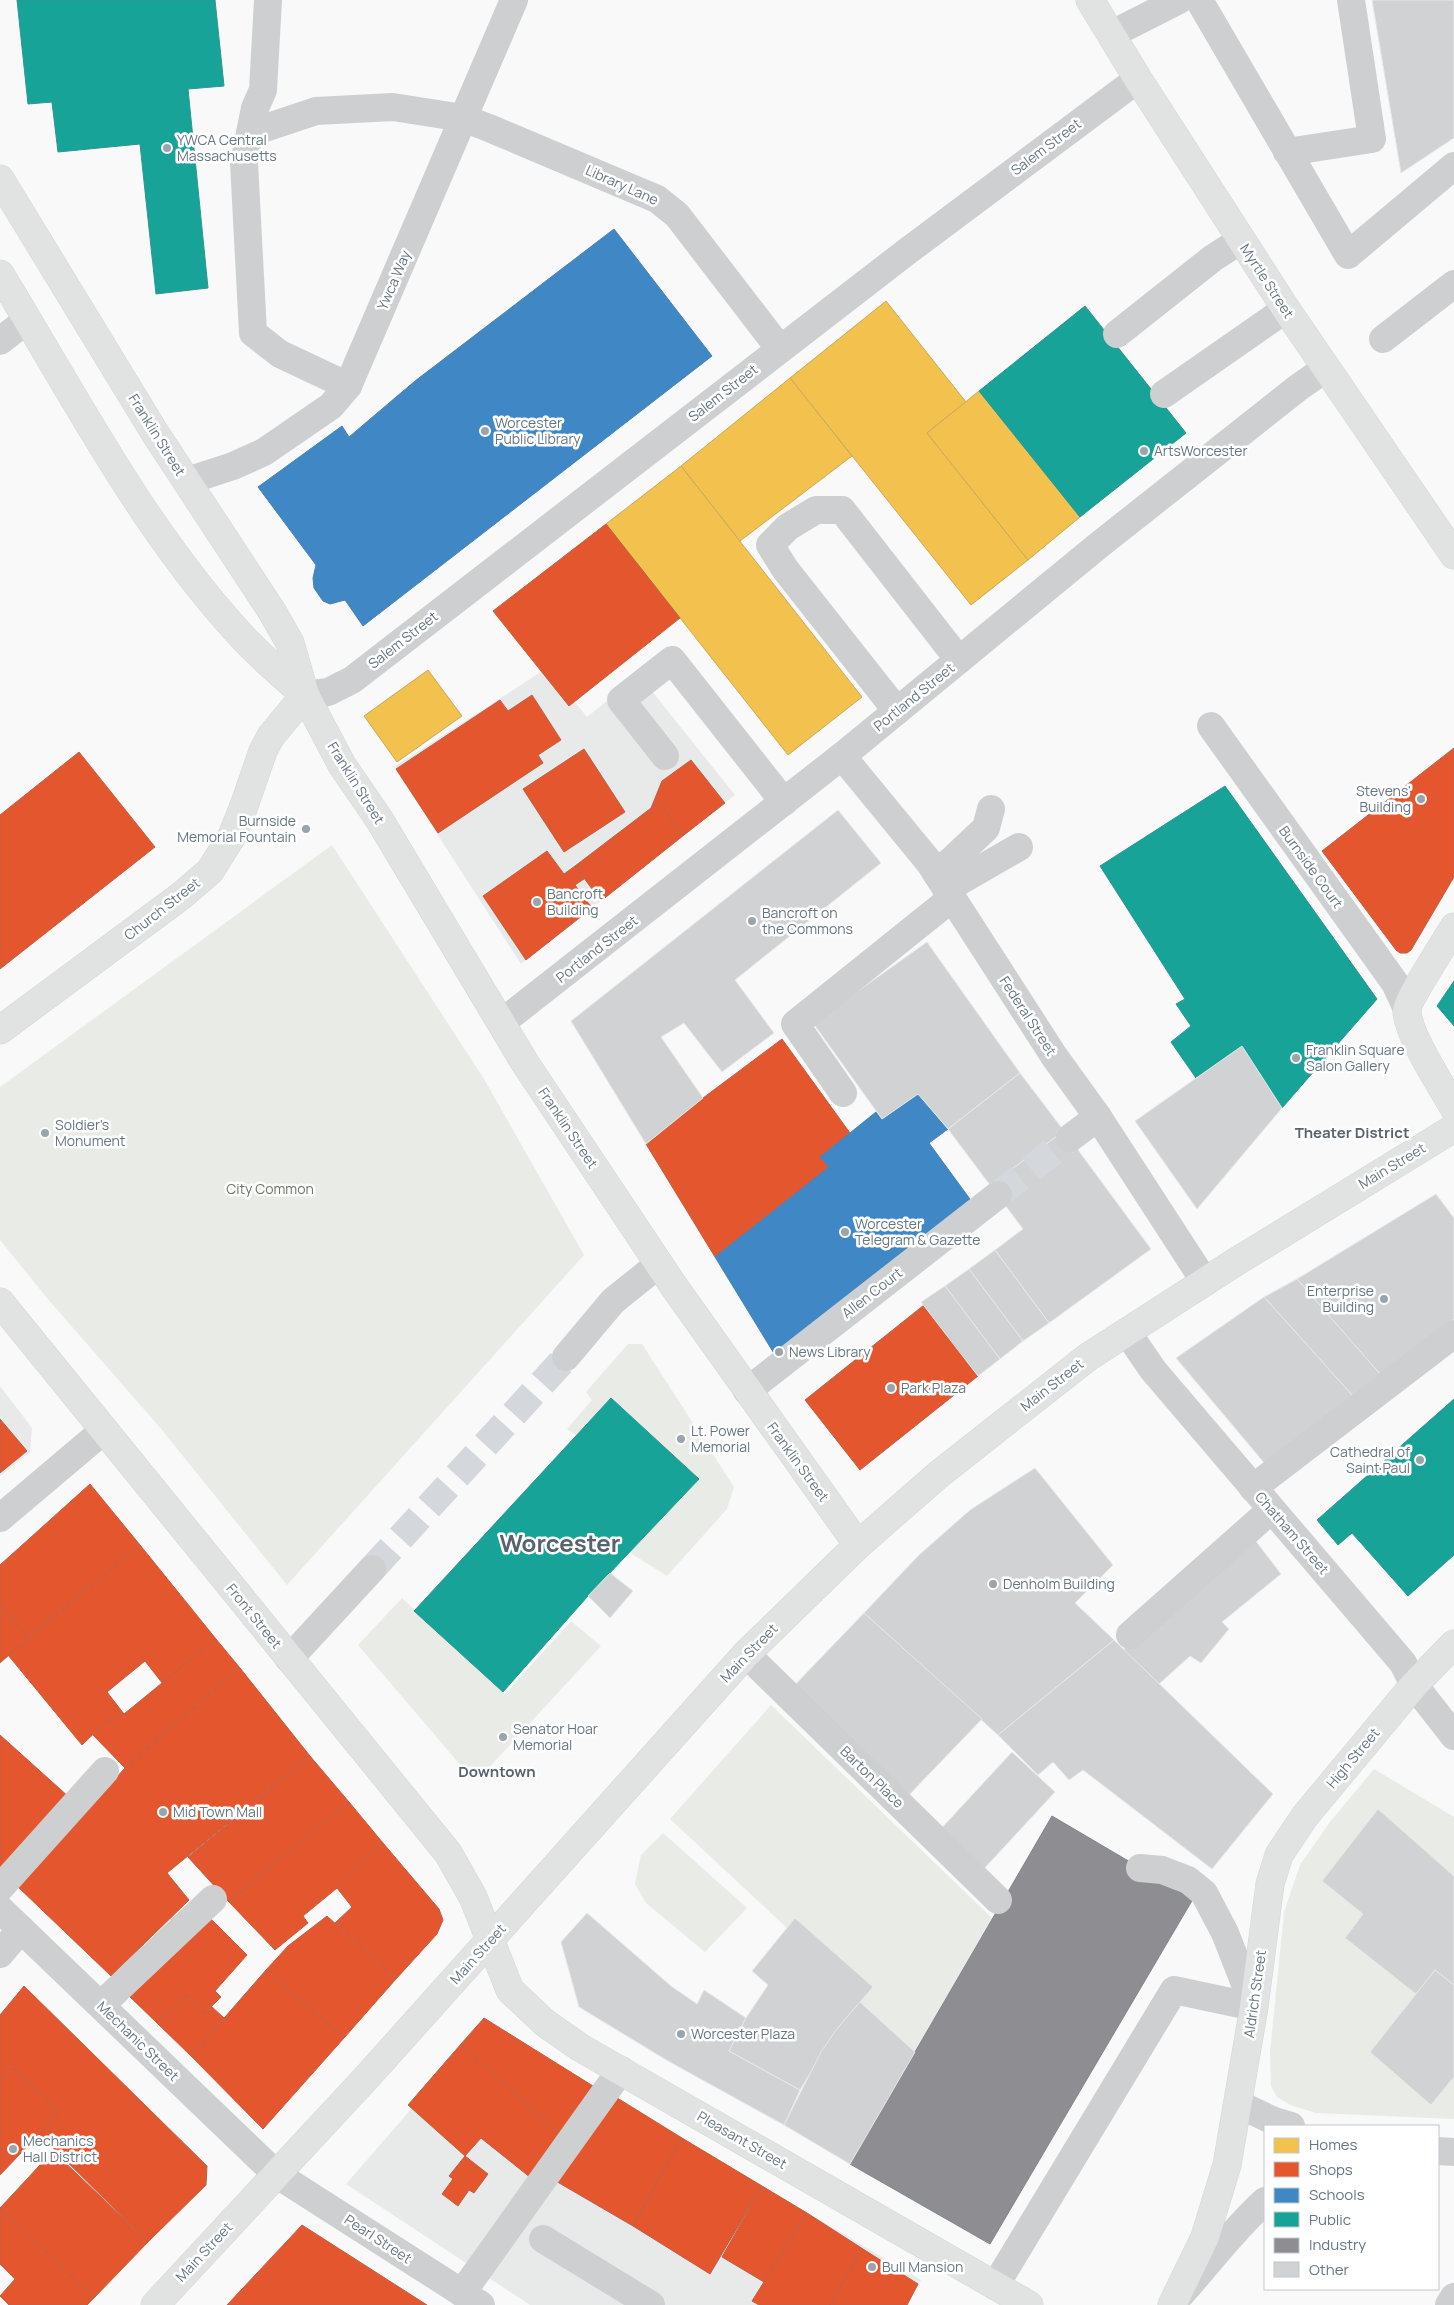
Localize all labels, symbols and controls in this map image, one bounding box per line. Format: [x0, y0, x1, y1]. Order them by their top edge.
street label: Salem Street [1007, 114, 1085, 179]
place label: YWCA Central Massachusetts [177, 130, 277, 165]
marker: YWCA Central Massachusetts [161, 142, 173, 154]
street label: Library Lane [583, 160, 662, 209]
street label: Myrtle Street [1236, 240, 1299, 322]
street label: Ywca Way [372, 246, 415, 313]
street label: Salem Street [684, 359, 762, 426]
street label: Franklin Street [125, 390, 190, 480]
place label: Worcester Public Library [495, 413, 581, 448]
marker: Worcester Public Library [479, 425, 491, 437]
place label: ArtsWorcester [1154, 441, 1248, 460]
marker: ArtsWorcester [1138, 445, 1150, 457]
street label: Salem Street [364, 606, 442, 673]
street label: Portland Street [869, 658, 958, 735]
street label: Franklin Street [324, 738, 389, 828]
place label: Stevens' Building [1356, 781, 1411, 816]
marker: Stevens' Building [1415, 793, 1427, 805]
place label: Burnside Memorial Fountain [177, 811, 296, 846]
street label: Burnside Court [1275, 822, 1348, 912]
marker: Burnside Memorial Fountain [300, 823, 312, 835]
street label: Church Street [120, 873, 204, 944]
place label: Bancroft Building [547, 884, 604, 919]
marker: Bancroft Building [531, 896, 543, 908]
place label: Bancroft on the Commons [762, 903, 853, 938]
street label: Portland Street [552, 910, 642, 987]
marker: Bancroft on the Commons [746, 915, 758, 927]
street label: Federal Street [996, 972, 1061, 1059]
place label: Franklin Square Salon Gallery [1306, 1040, 1405, 1075]
marker: Franklin Square Salon Gallery [1290, 1052, 1302, 1064]
street label: Franklin Street [534, 1084, 603, 1172]
place label: Soldier's Monument [55, 1115, 126, 1150]
district label: Theater District [1295, 1122, 1409, 1143]
marker: Soldier's Monument [39, 1127, 51, 1139]
street label: Main Street [1355, 1138, 1429, 1193]
park label: City Common [226, 1179, 314, 1198]
place label: Worcester Telegram & Gazette [855, 1214, 981, 1249]
marker: Worcester Telegram & Gazette [839, 1226, 851, 1238]
street label: Allen Court [838, 1263, 906, 1322]
place label: Enterprise Building [1307, 1281, 1374, 1316]
marker: Enterprise Building [1378, 1293, 1390, 1305]
place label: News Library [789, 1342, 871, 1361]
marker: News Library [773, 1346, 785, 1358]
street label: Main Street [1016, 1354, 1087, 1415]
place label: Park Plaza [901, 1378, 966, 1397]
marker: Park Plaza [885, 1382, 897, 1394]
street label: Franklin Street [763, 1418, 834, 1505]
place label: Lt. Power Memorial [691, 1421, 750, 1456]
marker: Lt. Power Memorial [675, 1433, 687, 1445]
place label: Cathedral of Saint Paul [1330, 1442, 1410, 1477]
marker: Cathedral of Saint Paul [1414, 1454, 1426, 1466]
street label: Chatham Street [1251, 1487, 1334, 1578]
district label: Worcester [500, 1526, 620, 1559]
place label: Denholm Building [1003, 1574, 1115, 1593]
marker: Denholm Building [987, 1578, 999, 1590]
street label: Front Street [222, 1579, 287, 1652]
street label: Main Street [716, 1619, 782, 1686]
place label: Senator Hoar Memorial [513, 1719, 598, 1754]
street label: High Street [1322, 1723, 1384, 1792]
marker: Senator Hoar Memorial [497, 1731, 509, 1743]
street label: Barton Place [836, 1742, 908, 1812]
district label: Downtown [458, 1761, 536, 1782]
place label: Mid Town Mall [173, 1802, 262, 1821]
marker: Mid Town Mall [157, 1806, 169, 1818]
street label: Main Street [445, 1919, 510, 1988]
street label: Aldrich Street [1239, 1948, 1270, 2039]
street label: Mechanic Street [93, 1997, 184, 2085]
place label: Worcester Plaza [691, 2024, 795, 2043]
marker: Worcester Plaza [675, 2028, 687, 2040]
street label: Pleasant Street [694, 2106, 791, 2173]
legend [1264, 2125, 1439, 2290]
place label: Mechanics Hall District [23, 2131, 97, 2166]
text: Homes [1309, 2134, 1358, 2155]
marker: Mechanics Hall District [7, 2143, 19, 2155]
text: Shops [1309, 2159, 1353, 2180]
text: Schools [1309, 2184, 1365, 2205]
text: Public [1309, 2209, 1351, 2230]
street label: Pearl Street [341, 2210, 416, 2268]
street label: Main Street [171, 2217, 236, 2286]
text: Industry [1309, 2234, 1366, 2255]
place label: Bull Mansion [882, 2257, 963, 2276]
text: Other [1309, 2259, 1350, 2280]
marker: Bull Mansion [866, 2261, 878, 2273]

